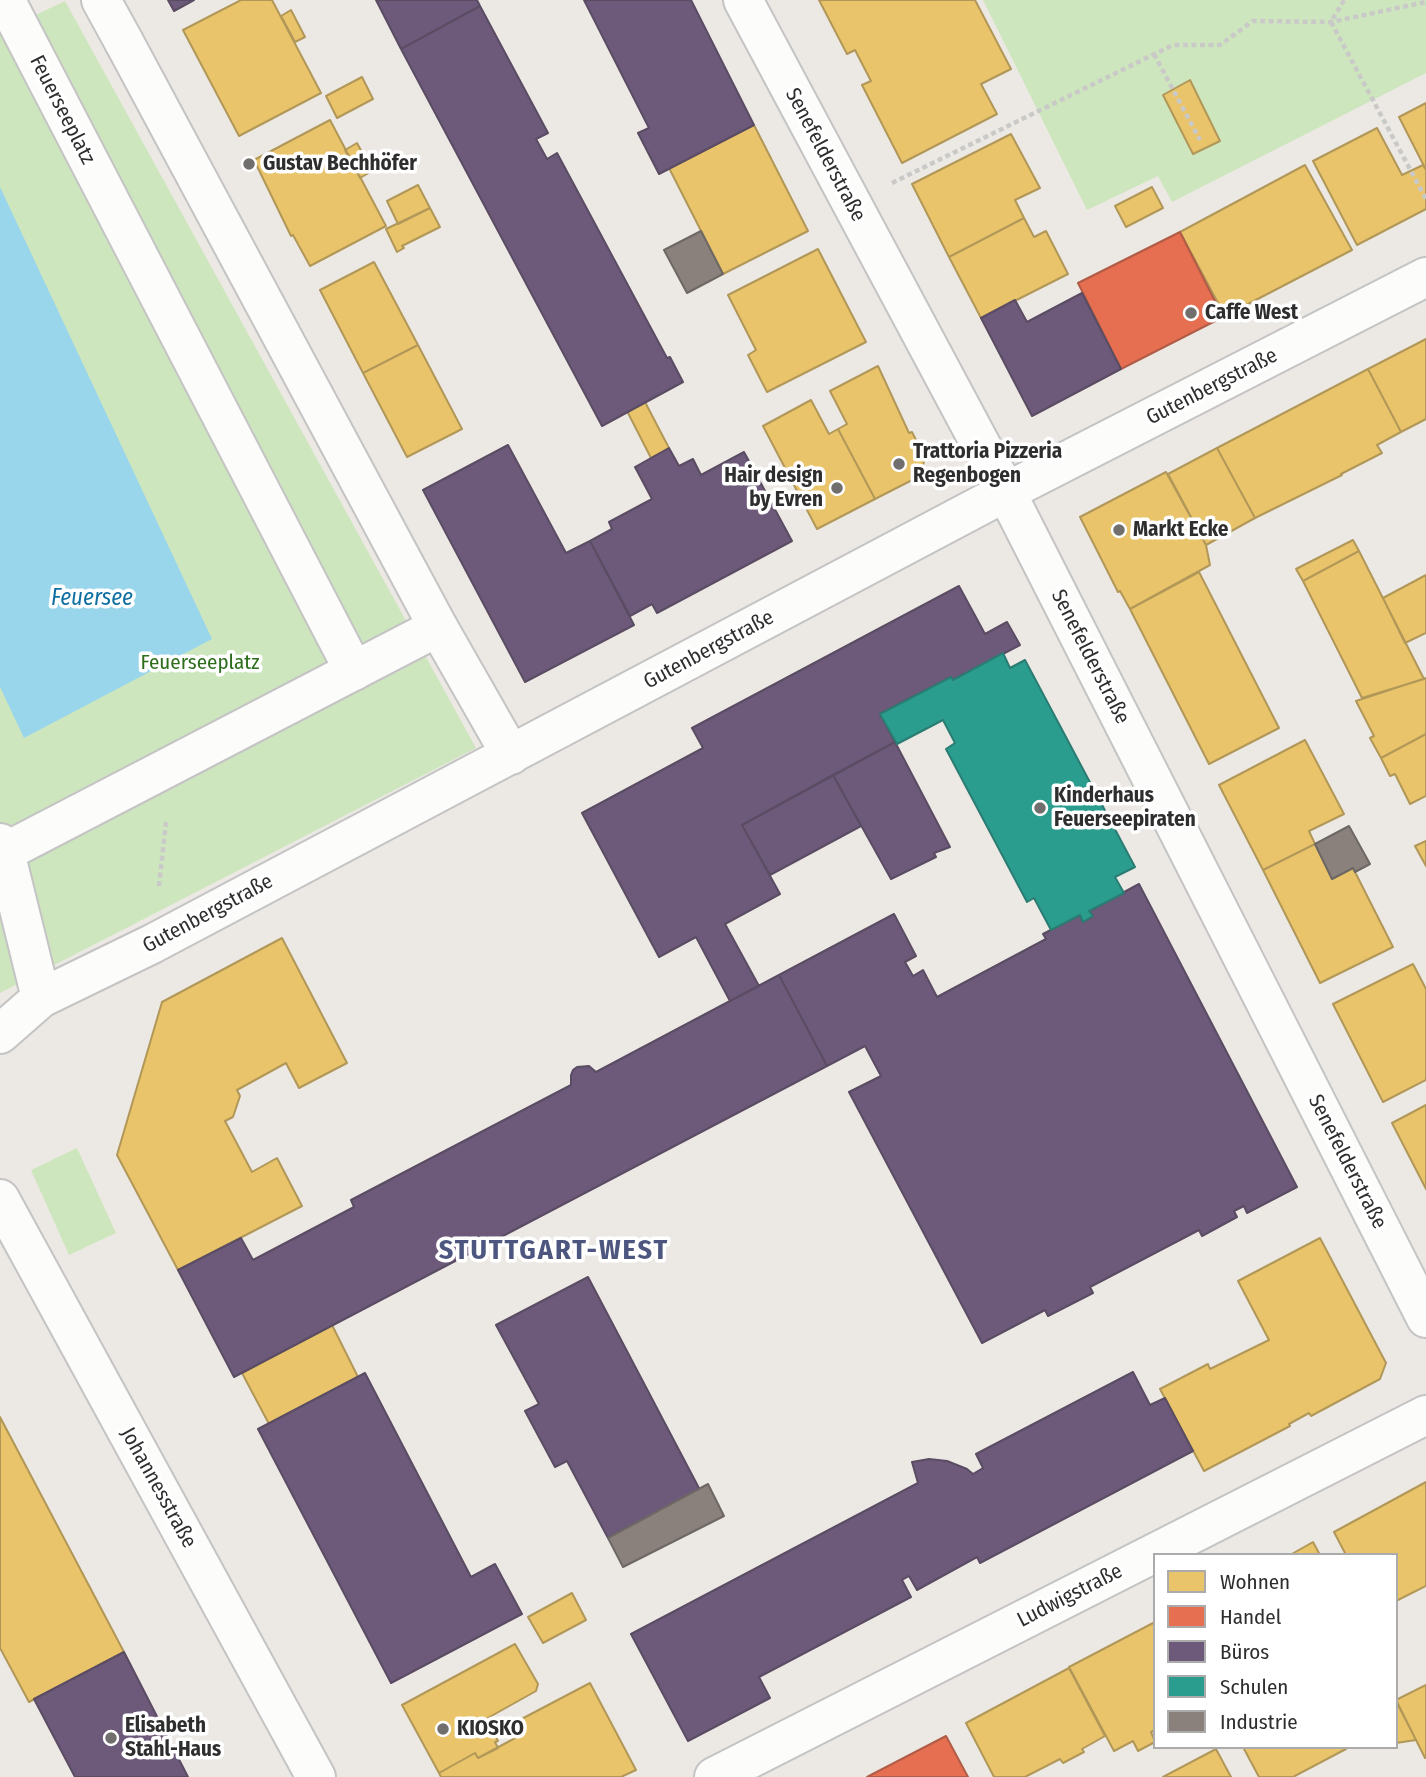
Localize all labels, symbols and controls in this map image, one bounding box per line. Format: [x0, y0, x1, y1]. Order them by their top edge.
street label: Feuerseeplatz [24, 51, 100, 169]
street label: Senefelderstraße [779, 84, 871, 226]
place label: Gustav Bechhöfer [263, 151, 417, 177]
marker: Gustav Bechhöfer [241, 156, 257, 172]
place label: Caffe West [1205, 300, 1298, 326]
marker: Caffe West [1183, 305, 1199, 321]
street label: Gutenbergstraße [1142, 343, 1282, 431]
place label: Trattoria Pizzeria Regenbogen [913, 439, 1062, 489]
marker: Trattoria Pizzeria Regenbogen [891, 456, 907, 472]
place label: Hair design by Evren [724, 463, 823, 513]
marker: Hair design by Evren [829, 480, 845, 496]
place label: Markt Ecke [1133, 517, 1228, 543]
marker: Markt Ecke [1111, 522, 1127, 538]
water label: Feuersee [51, 585, 133, 613]
street label: Senefelderstraße [1045, 586, 1135, 728]
street label: Gutenbergstraße [640, 605, 778, 695]
park label: Feuerseeplatz [140, 650, 260, 676]
place label: Kinderhaus Feuerseepiraten [1054, 783, 1196, 833]
marker: Kinderhaus Feuerseepiraten [1032, 800, 1048, 816]
street label: Gutenbergstraße [139, 869, 277, 959]
street label: Senefelderstraße [1302, 1091, 1392, 1233]
district label: STUTTGART-WEST [440, 1234, 668, 1268]
street label: Johannesstraße [115, 1423, 201, 1553]
legend [1153, 1553, 1398, 1749]
street label: Ludwigstraße [1013, 1559, 1127, 1633]
text: Wohnen [1220, 1569, 1290, 1595]
text: Handel [1220, 1604, 1281, 1630]
text: Büros [1220, 1639, 1269, 1665]
text: Schulen [1220, 1674, 1288, 1700]
text: Industrie [1220, 1709, 1298, 1735]
place label: Elisabeth Stahl-Haus [125, 1713, 221, 1763]
place label: KIOSKO [457, 1716, 524, 1742]
marker: KIOSKO [435, 1721, 451, 1737]
marker: Elisabeth Stahl-Haus [103, 1730, 119, 1746]

